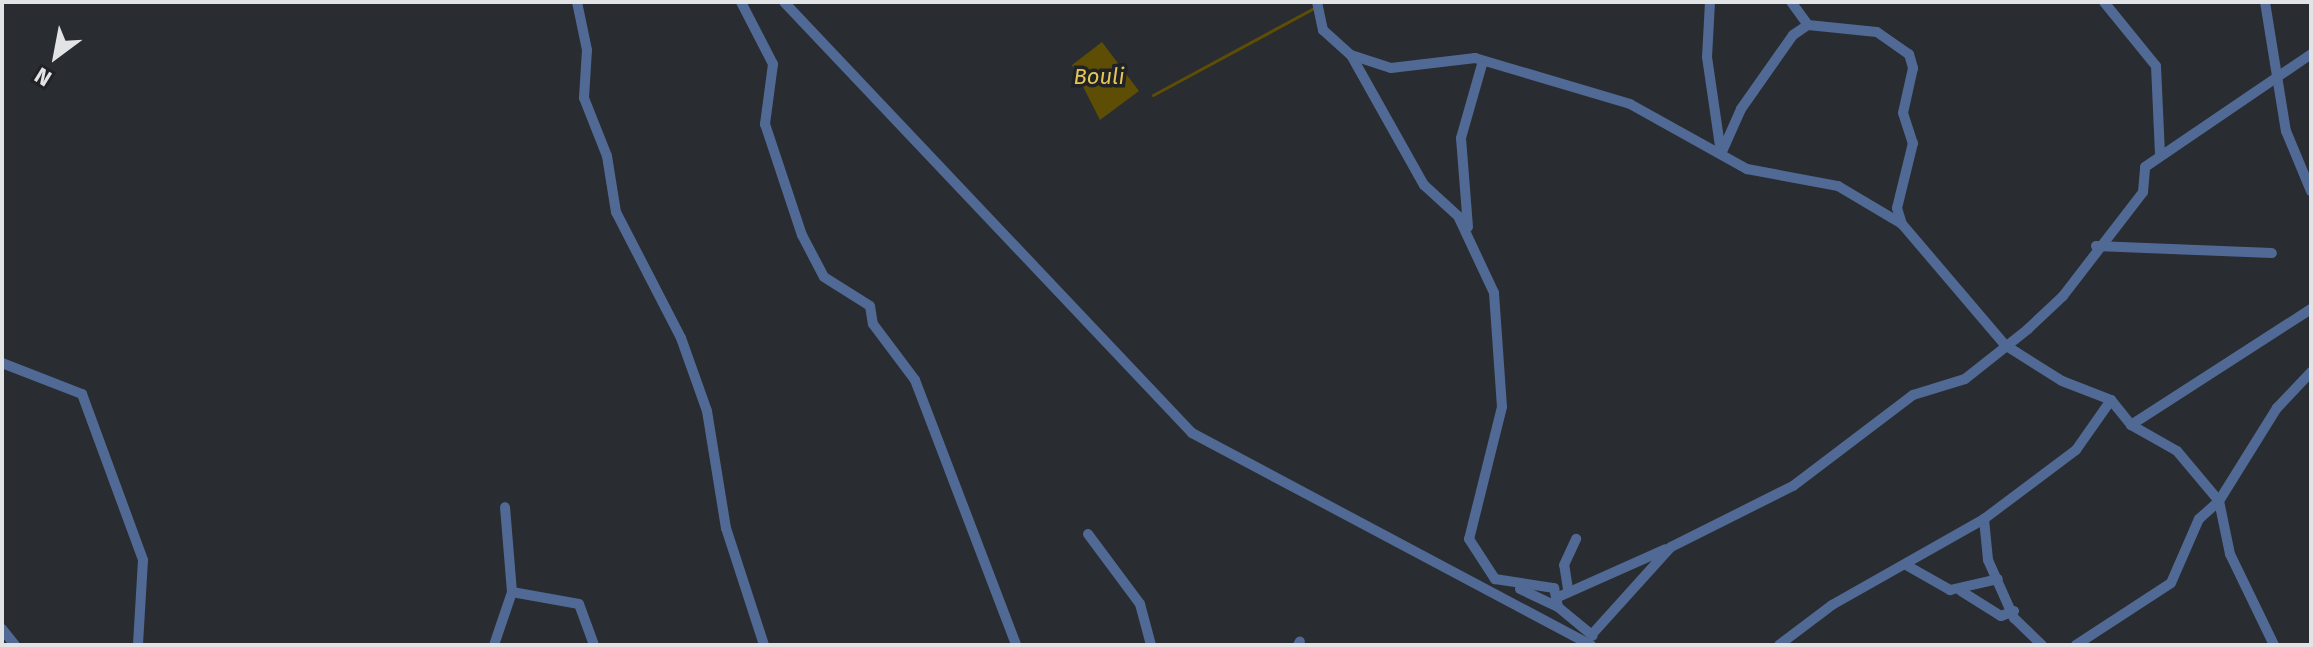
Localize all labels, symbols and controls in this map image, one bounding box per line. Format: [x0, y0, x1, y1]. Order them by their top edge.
north arrow [16, 16, 96, 96]
text: N [30, 61, 56, 92]
water label: Bouli [1073, 64, 1125, 90]

